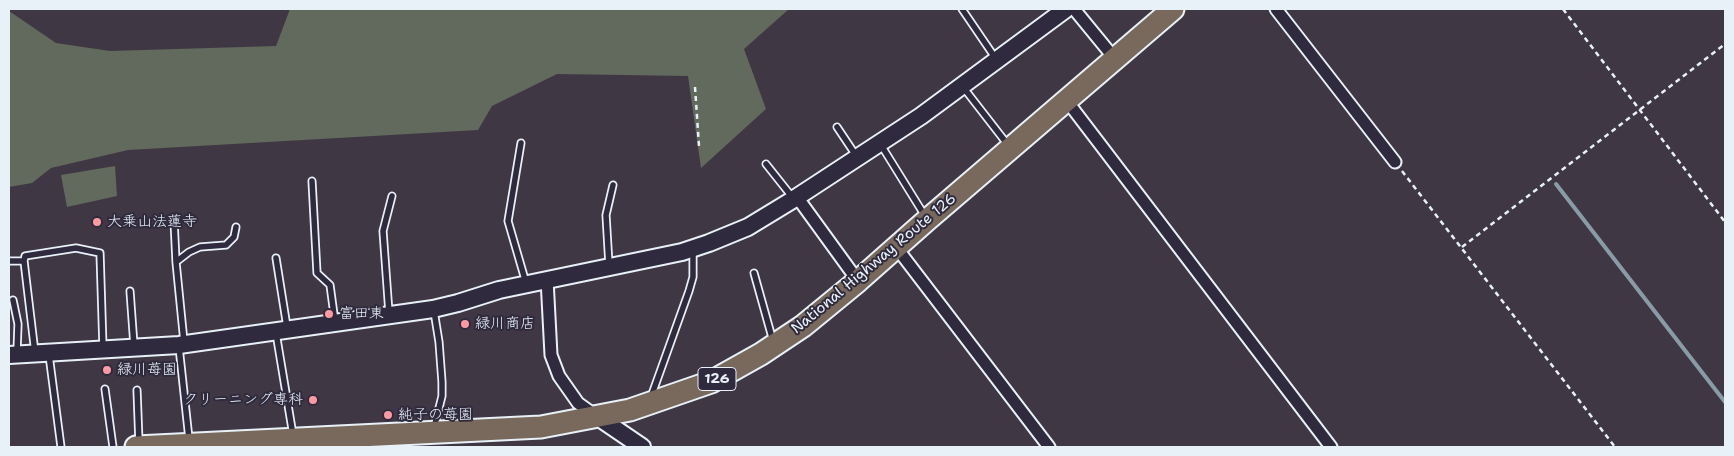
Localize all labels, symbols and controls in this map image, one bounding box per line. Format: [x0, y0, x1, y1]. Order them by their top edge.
street label: National Highway Route 126 [788, 190, 960, 338]
place label: 大乗山法蓮寺 [107, 213, 197, 231]
marker: 大乗山法蓮寺 [91, 216, 103, 228]
place label: 富田東 [339, 305, 384, 323]
marker: 富田東 [323, 308, 335, 320]
place label: 緑川商店 [475, 315, 535, 333]
marker: 緑川商店 [459, 318, 471, 330]
place label: 緑川苺園 [117, 361, 177, 379]
marker: 緑川苺園 [101, 364, 113, 376]
road number: 126 [698, 368, 736, 390]
place label: クリーニング専科 [183, 391, 303, 409]
marker: クリーニング専科 [307, 394, 319, 406]
place label: 純子の苺園 [398, 406, 473, 424]
marker: 純子の苺園 [382, 409, 394, 421]

